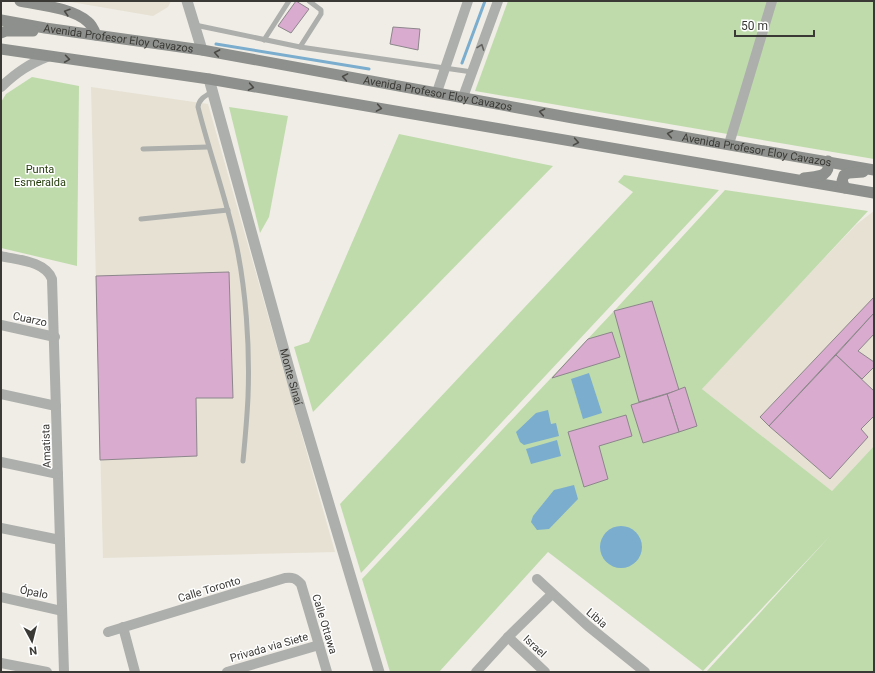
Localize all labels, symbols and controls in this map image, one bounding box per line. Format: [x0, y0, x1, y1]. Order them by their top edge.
one-way arrow [64, 8, 71, 16]
scale bar [735, 12, 814, 38]
text: 50 m [741, 19, 768, 33]
street label: Avenida Profesor Eloy Cavazos [43, 22, 195, 56]
one-way arrow [476, 44, 484, 51]
one-way arrow [214, 49, 220, 58]
one-way arrow [64, 54, 70, 63]
one-way arrow [342, 73, 348, 82]
street label: Avenida Profesor Eloy Cavazos [362, 74, 514, 114]
one-way arrow [248, 82, 254, 90]
one-way arrow [376, 103, 382, 112]
one-way arrow [539, 108, 545, 116]
one-way arrow [667, 130, 673, 139]
street label: Avenida Profesor Eloy Cavazos [681, 131, 833, 170]
one-way arrow [573, 137, 580, 146]
park label: Punta Esmeralda [14, 163, 66, 189]
street label: Cuarzo [12, 310, 48, 329]
street label: Monte Sinaí [277, 347, 305, 408]
street label: Amatista [39, 424, 54, 468]
street label: Calle Toronto [176, 574, 242, 605]
street label: Ópalo [19, 583, 49, 602]
street label: Calle Ottawa [309, 593, 340, 656]
street label: Libia [584, 606, 610, 631]
north arrow [12, 621, 52, 661]
street label: Privada via Siete [229, 630, 310, 665]
street label: Israel [520, 633, 549, 660]
text: N [28, 644, 38, 657]

